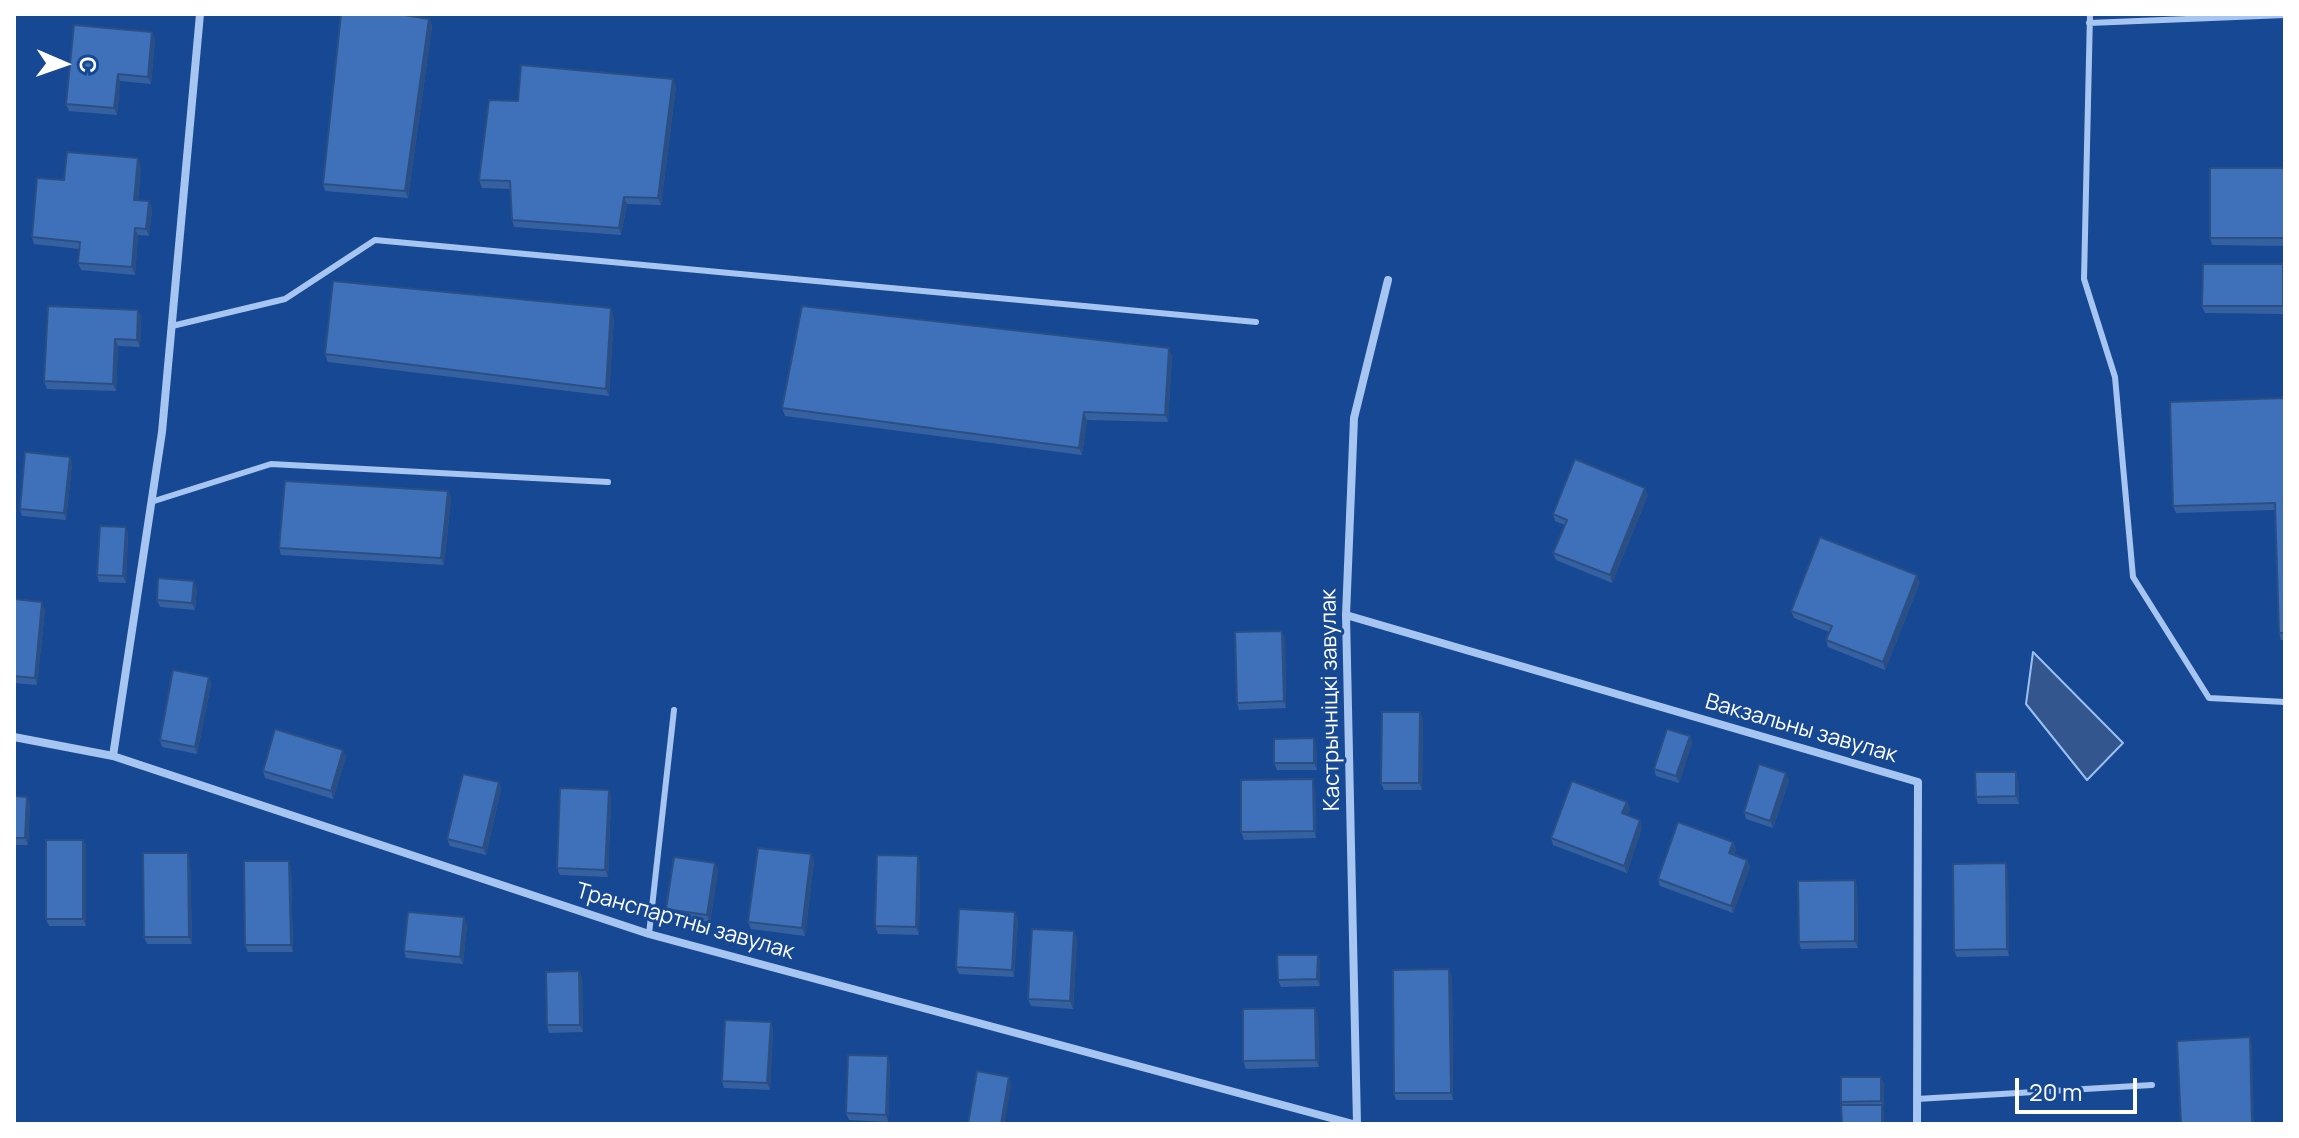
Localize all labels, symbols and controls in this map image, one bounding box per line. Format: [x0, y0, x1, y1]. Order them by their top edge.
north arrow [24, 24, 104, 104]
text: С [73, 56, 103, 73]
street label: Кастрычніцкі завулак [1316, 589, 1346, 811]
street label: Вакзальны завулак [1702, 689, 1900, 769]
street label: Транспартны завулак [573, 878, 797, 966]
scale bar [2019, 1062, 2141, 1112]
text: 20 m [2029, 1075, 2082, 1108]

